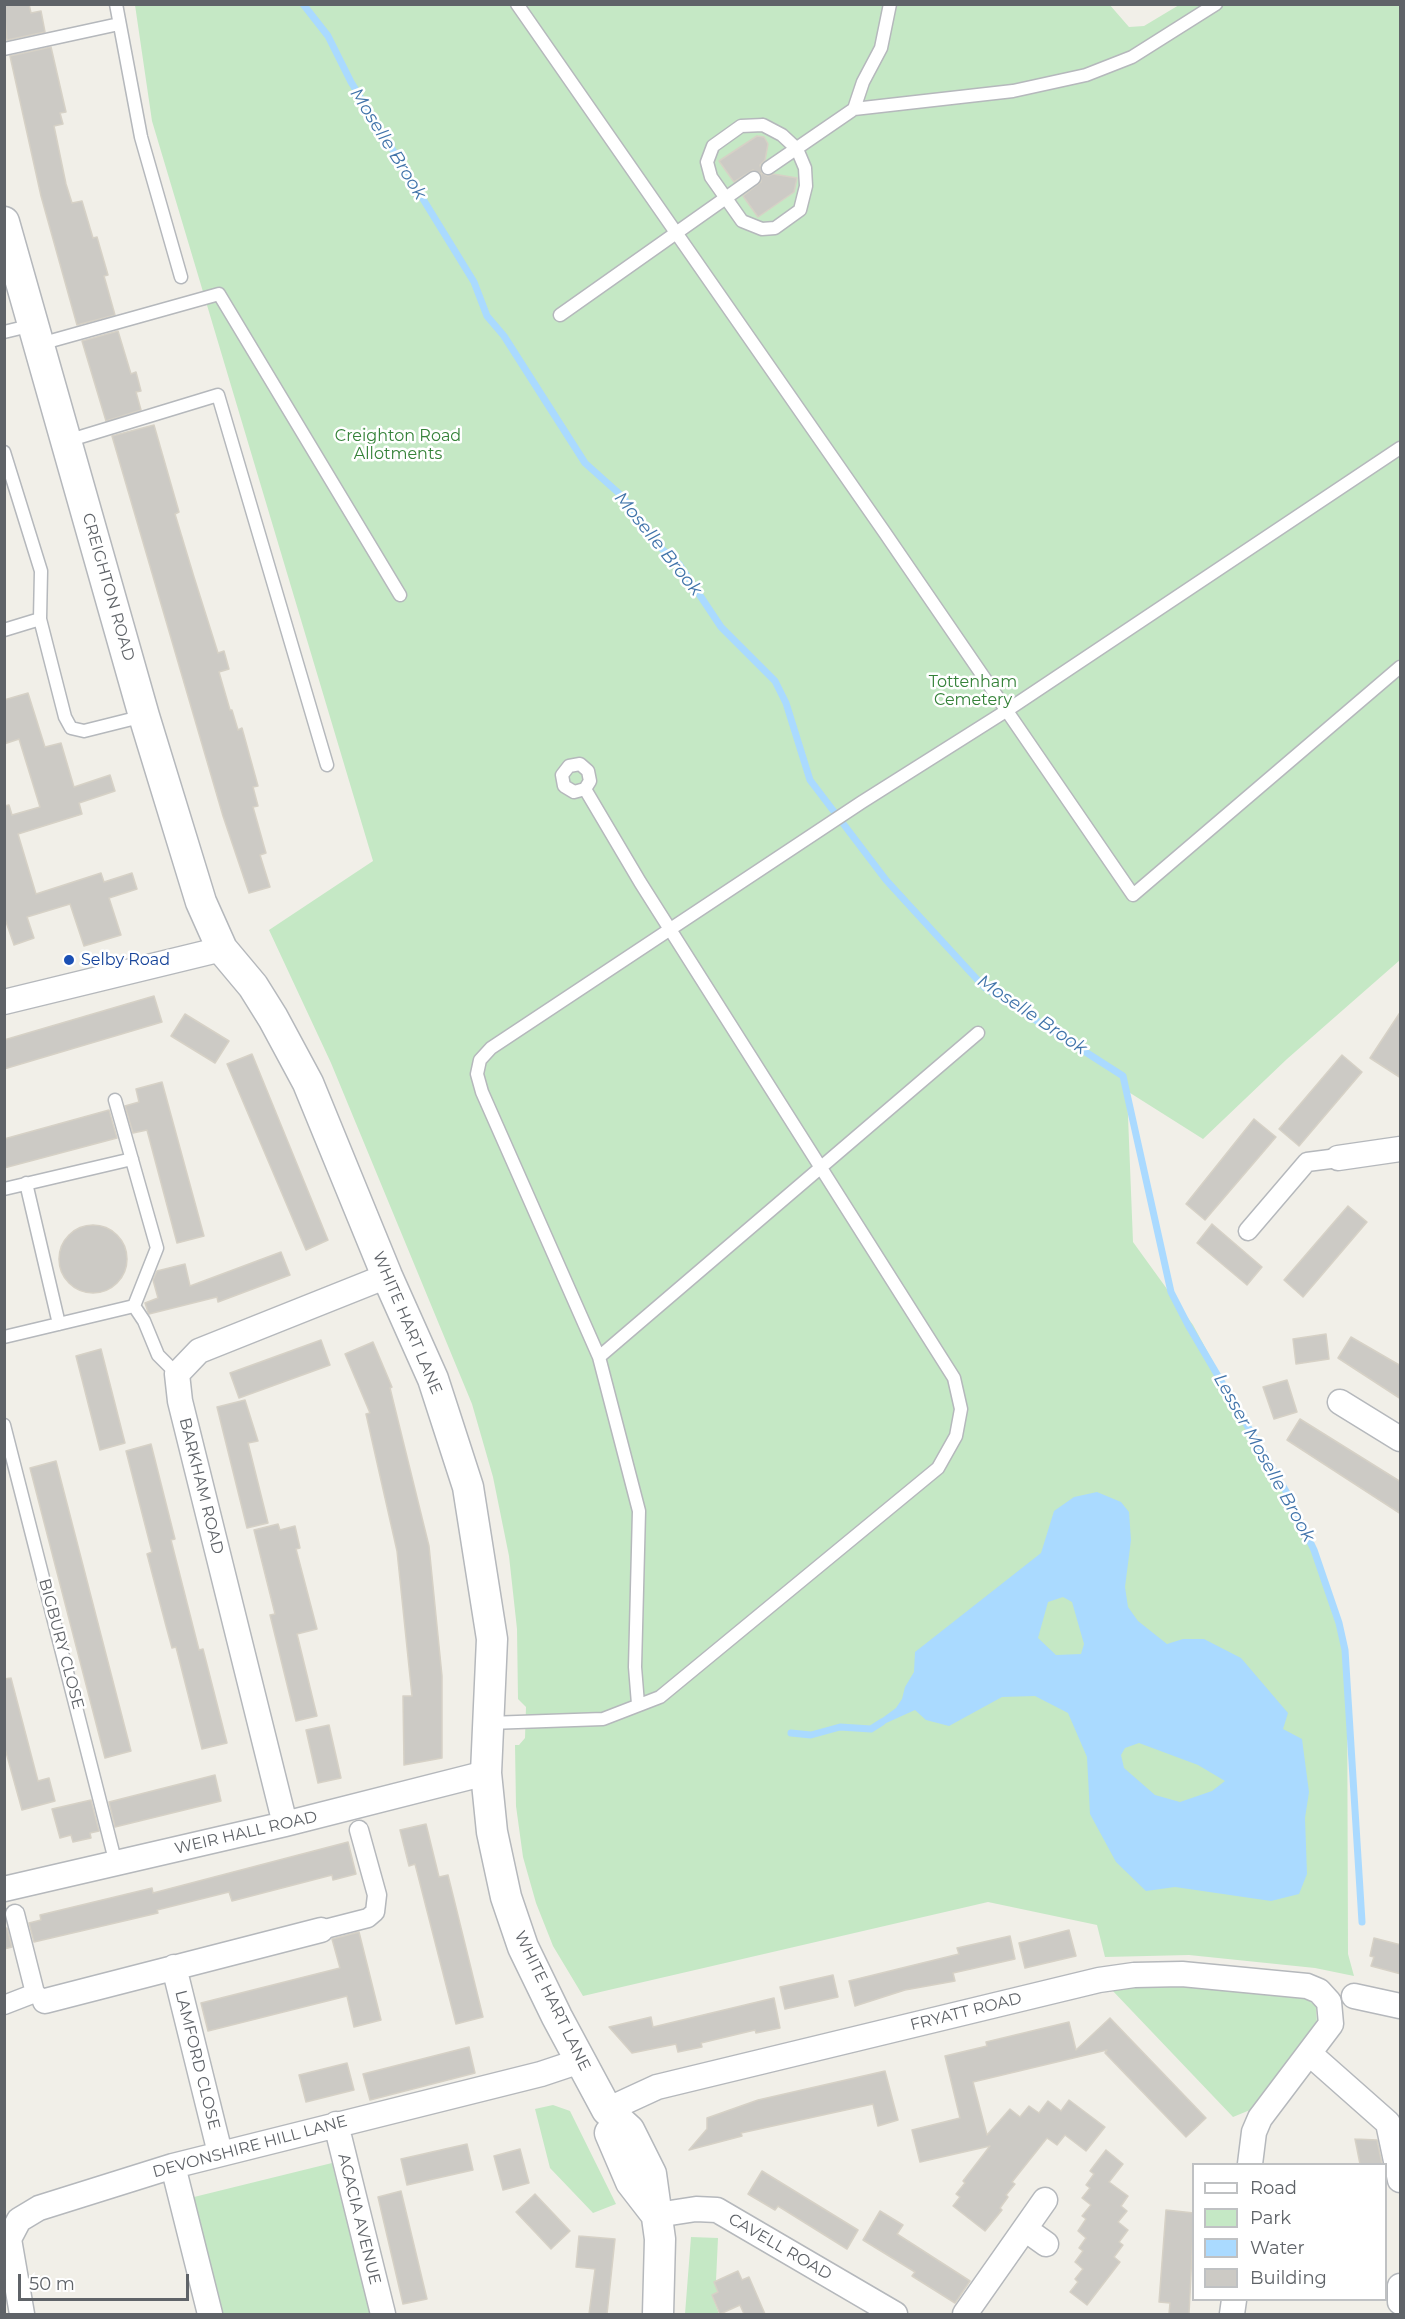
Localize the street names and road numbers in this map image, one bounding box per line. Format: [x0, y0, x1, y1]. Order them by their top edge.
street label: CREIGHTON ROAD [78, 511, 138, 663]
street label: WHITE HART LANE [368, 1249, 446, 1397]
street label: BARKHAM ROAD [175, 1416, 227, 1556]
street label: BIGBURY CLOSE [34, 1577, 88, 1711]
street label: WEIR HALL ROAD [173, 1807, 319, 1859]
street label: WHITE HART LANE [510, 1928, 594, 2074]
street label: LAMFORD CLOSE [170, 1988, 224, 2132]
street label: FRYATT ROAD [908, 1989, 1024, 2035]
street label: DEVONSHIRE HILL LANE [151, 2112, 349, 2182]
street label: ACACIA AVENUE [333, 2151, 385, 2287]
street label: CAVELL ROAD [725, 2210, 835, 2284]

